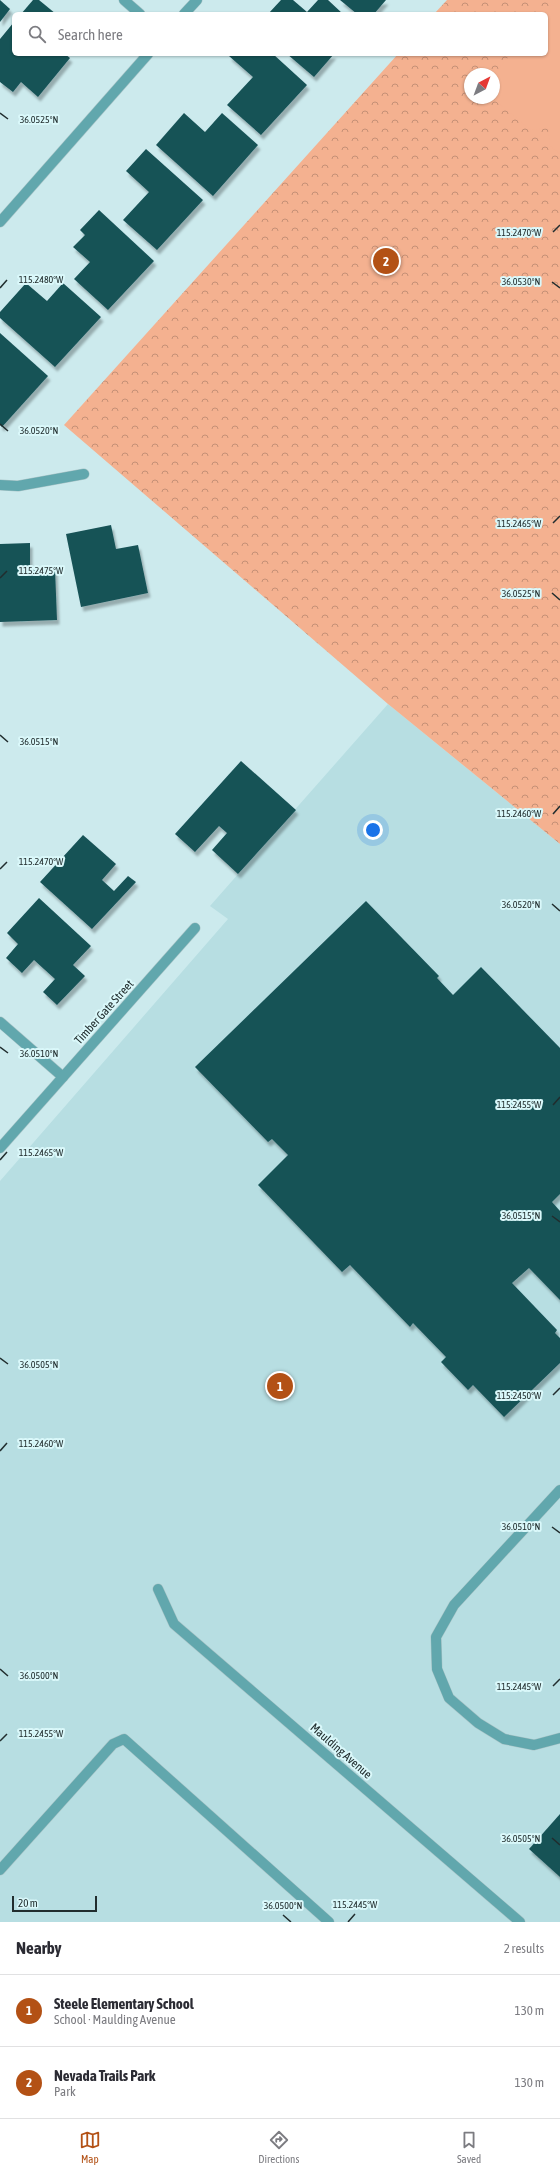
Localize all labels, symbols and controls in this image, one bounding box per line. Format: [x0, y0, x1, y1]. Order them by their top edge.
search box [12, 12, 548, 56]
icon: search [26, 23, 48, 45]
text: Search here [58, 26, 123, 43]
north arrow [464, 68, 500, 104]
text: 36.0525°N [20, 114, 58, 125]
text: 115.2470°W [497, 227, 542, 238]
pin: 2 [373, 246, 399, 276]
text: 115.2480°W [19, 274, 64, 285]
text: 36.0530°N [502, 276, 540, 287]
text: 36.0520°N [20, 425, 58, 436]
text: 115.2465°W [497, 518, 542, 529]
text: 115.2475°W [19, 565, 64, 576]
text: 36.0525°N [502, 588, 540, 599]
text: 36.0515°N [20, 736, 58, 747]
text: 115.2460°W [497, 808, 542, 819]
your location [363, 820, 383, 840]
text: 115.2470°W [19, 856, 64, 867]
text: 36.0520°N [502, 899, 540, 910]
street label: Timber Gate Street [72, 977, 137, 1047]
text: 36.0510°N [20, 1048, 58, 1059]
text: 115.2455°W [497, 1099, 542, 1110]
text: 115.2465°W [19, 1147, 64, 1158]
text: 36.0515°N [502, 1210, 540, 1221]
text: 36.0505°N [20, 1359, 58, 1370]
pin: 1 [267, 1371, 293, 1401]
text: 115.2450°W [497, 1390, 542, 1401]
text: 115.2460°W [19, 1438, 64, 1449]
text: 36.0510°N [502, 1521, 540, 1532]
text: 36.0500°N [20, 1670, 58, 1681]
text: 115.2445°W [497, 1681, 542, 1692]
street label: Maulding Avenue [307, 1721, 375, 1781]
text: 115.2455°W [19, 1728, 64, 1739]
text: 36.0505°N [502, 1833, 540, 1844]
scale bar [12, 1894, 97, 1913]
text: 20 m [18, 1897, 38, 1909]
text: 115.2445°W [333, 1899, 378, 1910]
text: 36.0500°N [264, 1900, 302, 1911]
text: Nearby [16, 1938, 62, 1958]
text: 2 results [504, 1941, 544, 1956]
text: Steele Elementary School [54, 1995, 194, 2012]
text: 1 [26, 2003, 32, 2018]
text: 130 m [515, 2003, 544, 2018]
text: School · Maulding Avenue [54, 2012, 176, 2027]
text: Nevada Trails Park [54, 2067, 155, 2084]
text: 2 [26, 2075, 32, 2090]
text: 130 m [515, 2075, 544, 2090]
text: Park [54, 2084, 76, 2099]
tab: Map [79, 2129, 101, 2165]
tab: Directions [258, 2129, 299, 2165]
tab: Saved [457, 2129, 481, 2165]

